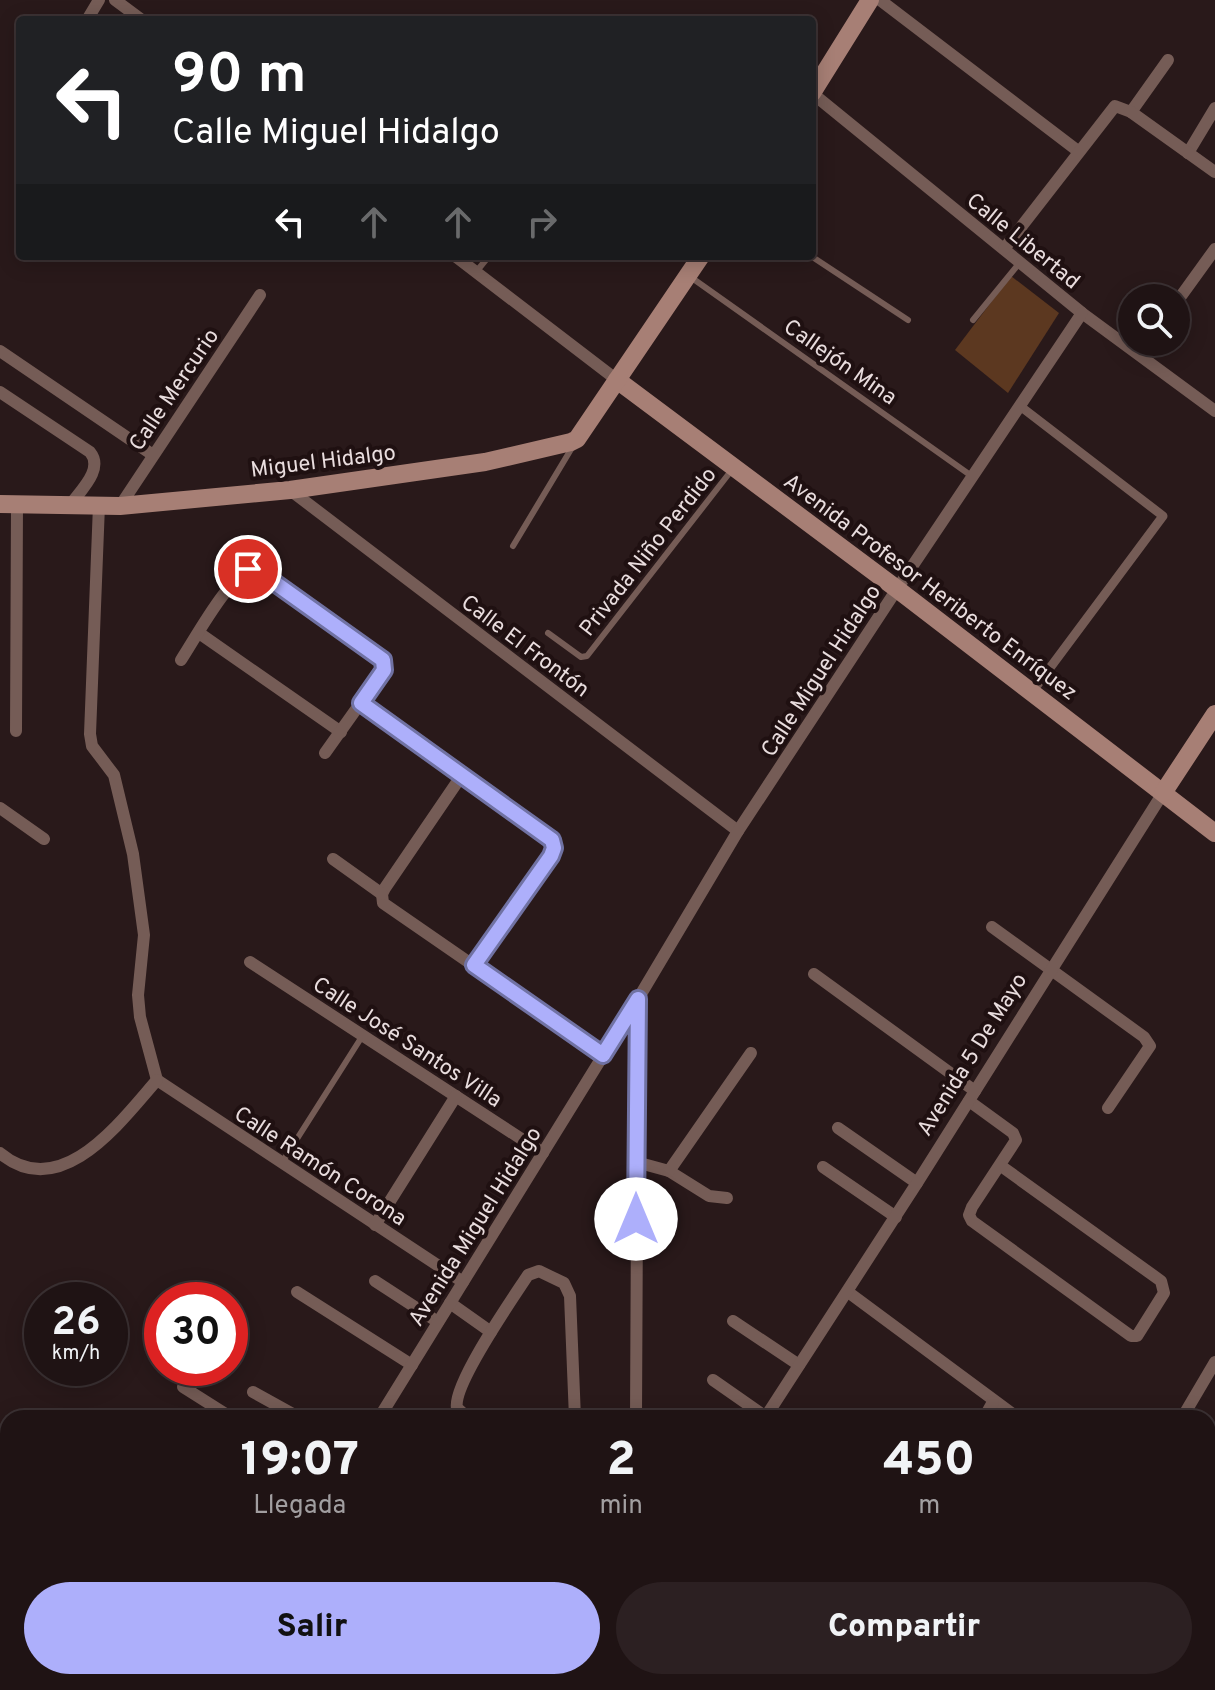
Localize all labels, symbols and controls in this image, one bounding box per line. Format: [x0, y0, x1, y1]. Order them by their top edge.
text: 90 m [172, 42, 307, 112]
icon: left [40, 48, 144, 152]
text: Calle Miguel Hidalgo [172, 111, 500, 157]
street label: Calle Libertad [960, 188, 1085, 296]
icon: left [268, 200, 312, 244]
icon: ahead [352, 200, 396, 244]
icon: ahead [436, 200, 480, 244]
icon: right [520, 200, 564, 244]
map controls [1118, 284, 1190, 356]
button: search [1118, 284, 1190, 356]
street label: Callejón Mina [778, 314, 901, 412]
street label: Calle Mercurio [124, 324, 226, 457]
street label: Miguel Hidalgo [249, 440, 397, 485]
street label: Privada Niño Perdido [575, 463, 723, 643]
street label: Avenida Profesor Heriberto Enríquez [777, 469, 1082, 707]
pin [214, 535, 282, 603]
icon: arrive [226, 547, 270, 591]
street label: Calle Miguel Hidalgo [756, 580, 888, 763]
street label: Calle El Frontón [455, 590, 594, 704]
street label: Avenida 5 De Mayo [912, 969, 1034, 1142]
street label: Calle José Santos Villa [307, 972, 506, 1114]
street label: Calle Ramón Corona [228, 1101, 411, 1233]
street label: Avenida Miguel Hidalgo [404, 1123, 549, 1332]
position arrow [594, 1177, 678, 1261]
speed limit sign: 30 [144, 1282, 248, 1386]
text: 26 [51, 1299, 101, 1349]
text: km/h [52, 1341, 100, 1367]
text: 19:07 [241, 1432, 359, 1492]
text: 2 [606, 1432, 636, 1492]
text: 450 [883, 1432, 975, 1492]
text: Llegada [253, 1490, 346, 1523]
text: min [600, 1490, 643, 1523]
text: m [918, 1490, 940, 1523]
button: Salir [24, 1582, 600, 1674]
button: Compartir [616, 1582, 1192, 1674]

